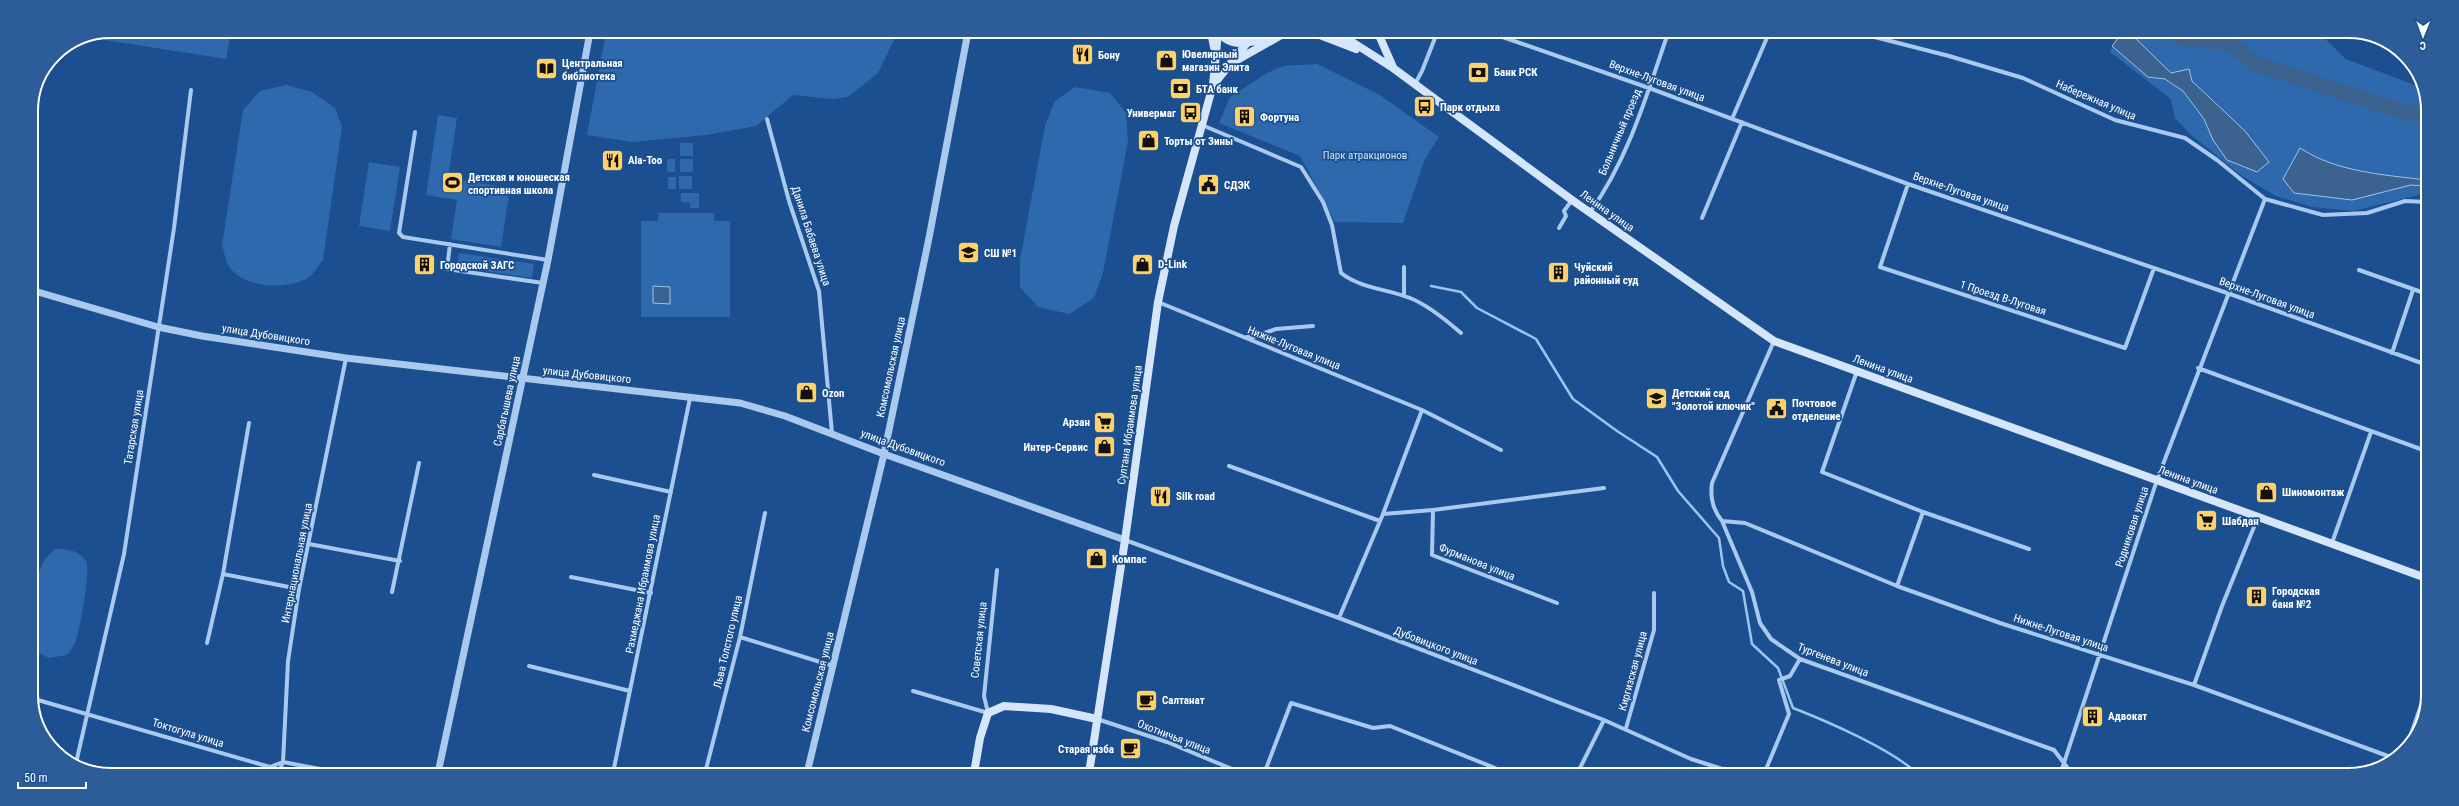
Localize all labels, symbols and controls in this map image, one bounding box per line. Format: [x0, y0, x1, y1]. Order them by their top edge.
north arrow [2403, 16, 2443, 56]
text: С [2420, 39, 2426, 52]
restaurant icon: Бону [1070, 42, 1096, 68]
shop icon: Ювелирный магазин Элита [1154, 47, 1180, 73]
place label: Ювелирный магазин Элита [1182, 48, 1249, 74]
place label: Бону [1098, 49, 1120, 62]
library icon: Центральная библиотека [534, 56, 560, 82]
place label: Центральная библиотека [562, 57, 623, 83]
street label: Верхне-Луговая улица [1607, 58, 1707, 104]
bank icon: Банк РСК [1465, 59, 1491, 85]
place label: Банк РСК [1494, 66, 1538, 79]
bank icon: БТА банк [1167, 76, 1193, 102]
street label: Набережная улица [2054, 77, 2138, 123]
place label: БТА банк [1196, 83, 1238, 96]
street label: Больничный проезд [1596, 87, 1644, 177]
bus stop icon: Парк отдыха [1411, 94, 1437, 120]
bus stop icon: Универмаг [1178, 100, 1204, 126]
place label: Парк отдыха [1440, 101, 1500, 114]
building icon: Фортуна [1231, 104, 1257, 130]
place label: Универмаг [1127, 107, 1176, 120]
place label: Фортуна [1260, 111, 1299, 124]
shop icon: Торты от Зины [1136, 128, 1162, 154]
place label: Торты от Зины [1164, 135, 1233, 148]
restaurant icon: Ala-Too [599, 147, 625, 173]
park label: Парк атракционов [1323, 149, 1407, 162]
place label: Ala-Too [628, 154, 663, 167]
street label: Верхне-Луговая улица [1911, 169, 2011, 215]
sports icon: Детская и юношеская спортивная школа [440, 170, 466, 196]
place label: Детская и юношеская спортивная школа [468, 171, 570, 197]
public building icon: СДЭК [1196, 172, 1222, 198]
place label: СДЭК [1224, 179, 1251, 192]
street label: Данила Бабаева улица [789, 184, 833, 288]
street label: Ленина улица [1577, 188, 1637, 234]
school or university icon: СШ №1 [956, 240, 982, 266]
place label: СШ №1 [984, 247, 1017, 260]
shop icon: D-Link [1130, 251, 1156, 277]
building icon: Городской ЗАГС [412, 252, 438, 278]
place label: D-Link [1158, 258, 1188, 271]
place label: Городской ЗАГС [440, 259, 514, 272]
building icon: Чуйский районный суд [1546, 260, 1572, 286]
place label: Чуйский районный суд [1574, 261, 1639, 287]
street label: Верхне-Луговая улица [2217, 275, 2317, 321]
street label: 1 Проезд В-Луговая [1958, 278, 2048, 318]
street label: Комсомольская улица [874, 315, 908, 419]
street label: улица Дубовицкого [221, 322, 311, 348]
street label: Нижне-Луговая улица [1246, 323, 1342, 373]
street label: Ленина улица [1851, 352, 1915, 386]
street label: Сарбагышева улица [491, 355, 523, 447]
street label: улица Дубовицкого [542, 364, 632, 386]
street label: Султана Ибраимова улица [1115, 364, 1145, 486]
shop icon: Ozon [793, 380, 819, 406]
school or university icon: Детский сад "Золотой ключик" [1644, 386, 1670, 412]
place label: Ozon [822, 387, 844, 400]
place label: Детский сад "Золотой ключик" [1672, 387, 1755, 413]
street label: Татарская улица [122, 389, 146, 465]
public building icon: Почтовое отделение [1763, 396, 1789, 422]
place label: Почтовое отделение [1792, 397, 1841, 423]
supermarket icon: Арзан [1092, 409, 1118, 435]
place label: Арзан [1063, 416, 1090, 429]
street label: улица Дубовицкого [859, 427, 947, 469]
shop icon: Интер-Сервис [1091, 434, 1117, 460]
place label: Интер-Сервис [1024, 441, 1088, 454]
street label: Ленина улица [2156, 463, 2220, 497]
shop icon: Шиномонтаж [2254, 479, 2280, 505]
restaurant icon: Silk road [1147, 483, 1173, 509]
street label: Родниковая улица [2113, 485, 2151, 569]
place label: Шиномонтаж [2282, 486, 2345, 499]
place label: Silk road [1176, 490, 1215, 503]
street label: Интернациональная улица [279, 502, 315, 624]
supermarket icon: Шабдан [2194, 508, 2220, 534]
street label: Рахмеджана Ибраимова улица [623, 513, 663, 655]
place label: Шабдан [2222, 515, 2259, 528]
street label: Фурманова улица [1437, 541, 1517, 583]
shop icon: Компас [1083, 546, 1109, 572]
place label: Компас [1112, 553, 1147, 566]
building icon: Городская баня №2 [2244, 584, 2270, 610]
place label: Городская баня №2 [2272, 585, 2320, 611]
street label: Льва Толстого улица [711, 594, 745, 690]
street label: Советская улица [969, 601, 989, 679]
street label: Нижне-Луговая улица [2012, 611, 2110, 655]
street label: Дубовицкого улица [1392, 624, 1480, 668]
street label: Киргизская улица [1616, 630, 1650, 712]
street label: Комсомольская улица [799, 631, 837, 733]
street label: Тургенева улица [1796, 640, 1870, 680]
cafe icon: Салтанат [1134, 687, 1160, 713]
place label: Салтанат [1162, 694, 1205, 707]
building icon: Адвокат [2080, 703, 2106, 729]
place label: Адвокат [2108, 710, 2147, 723]
street label: Токтогула улица [150, 716, 226, 750]
street label: Охотничья улица [1135, 717, 1213, 757]
cafe icon: Старая изба [1117, 736, 1143, 762]
place label: Старая изба [1058, 743, 1114, 756]
scale bar [18, 764, 86, 790]
text: 50 m [24, 771, 48, 785]

